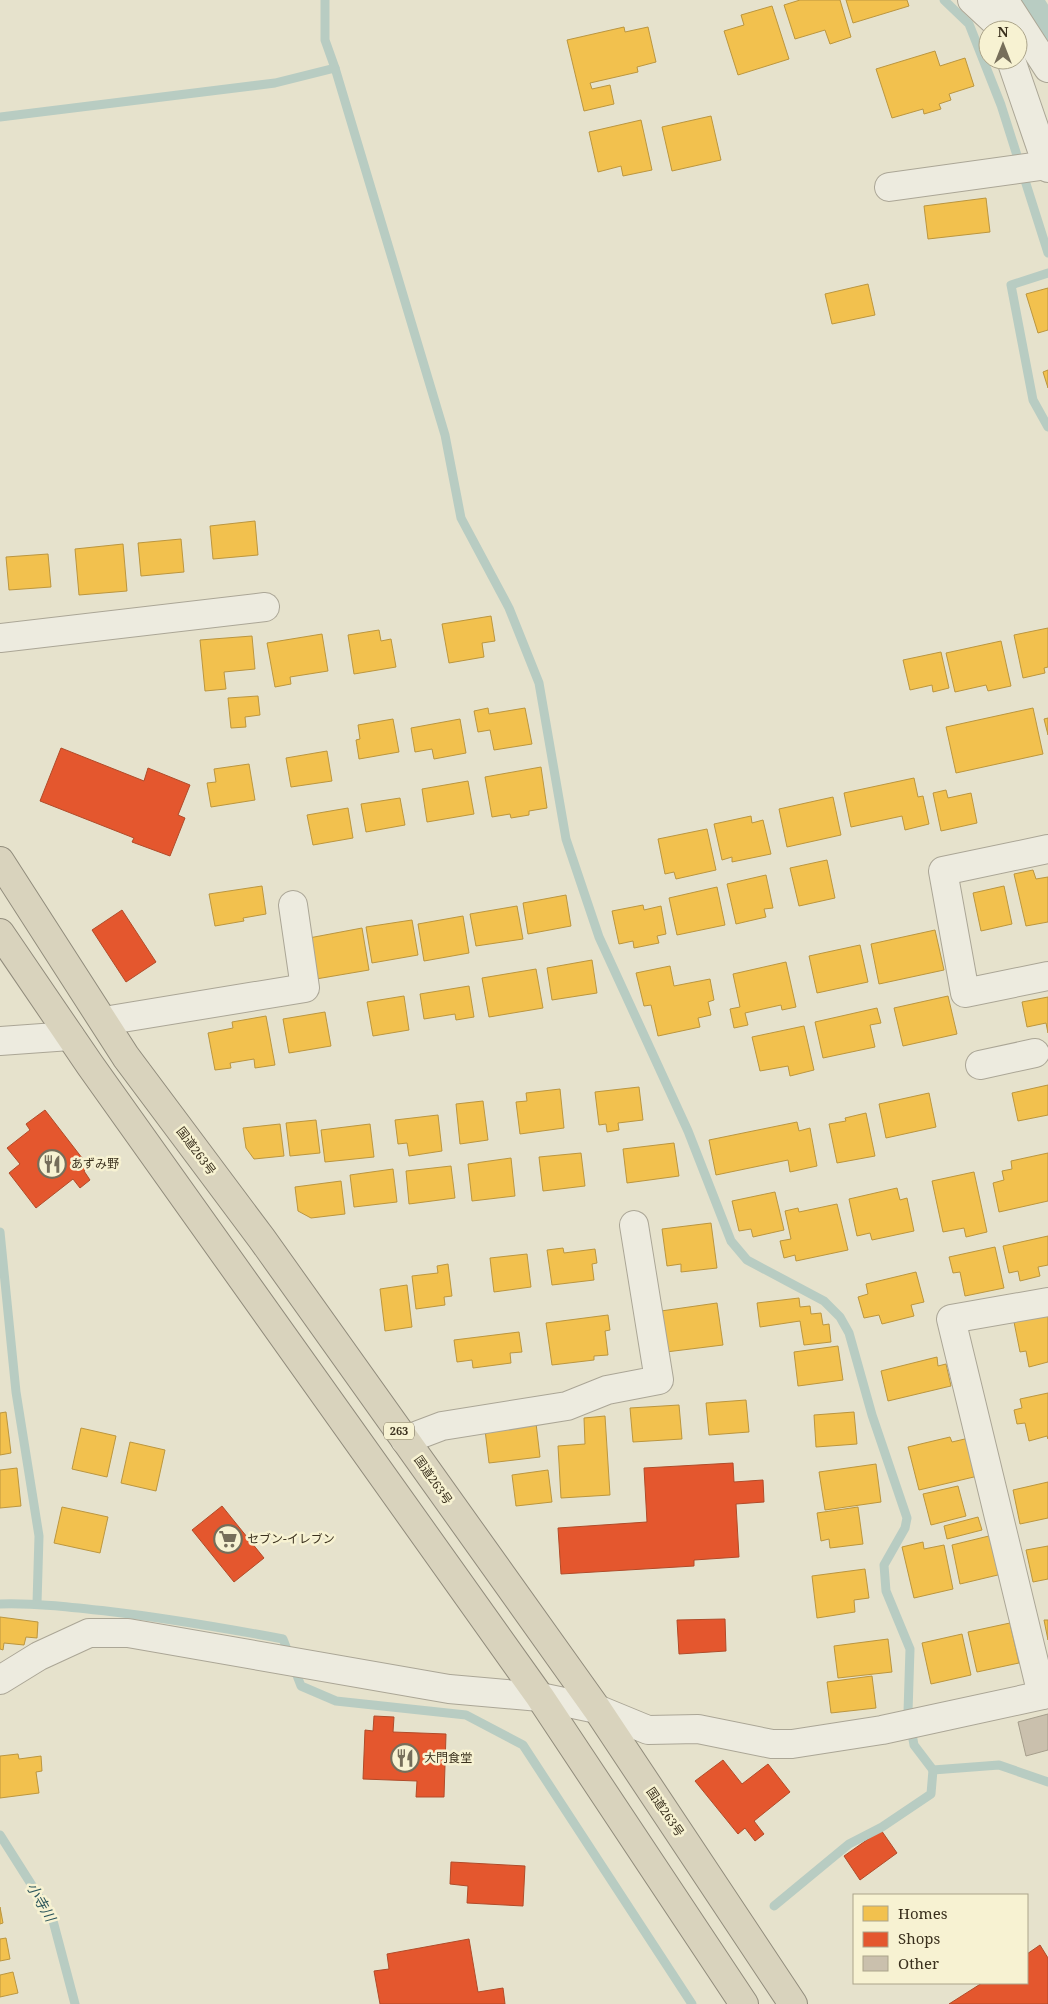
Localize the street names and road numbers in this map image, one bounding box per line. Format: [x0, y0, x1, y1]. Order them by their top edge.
street label: 国道263号 [173, 1123, 220, 1178]
road number: 263 [384, 1422, 414, 1440]
street label: 国道263号 [410, 1452, 456, 1508]
street label: 国道263号 [643, 1784, 688, 1840]

